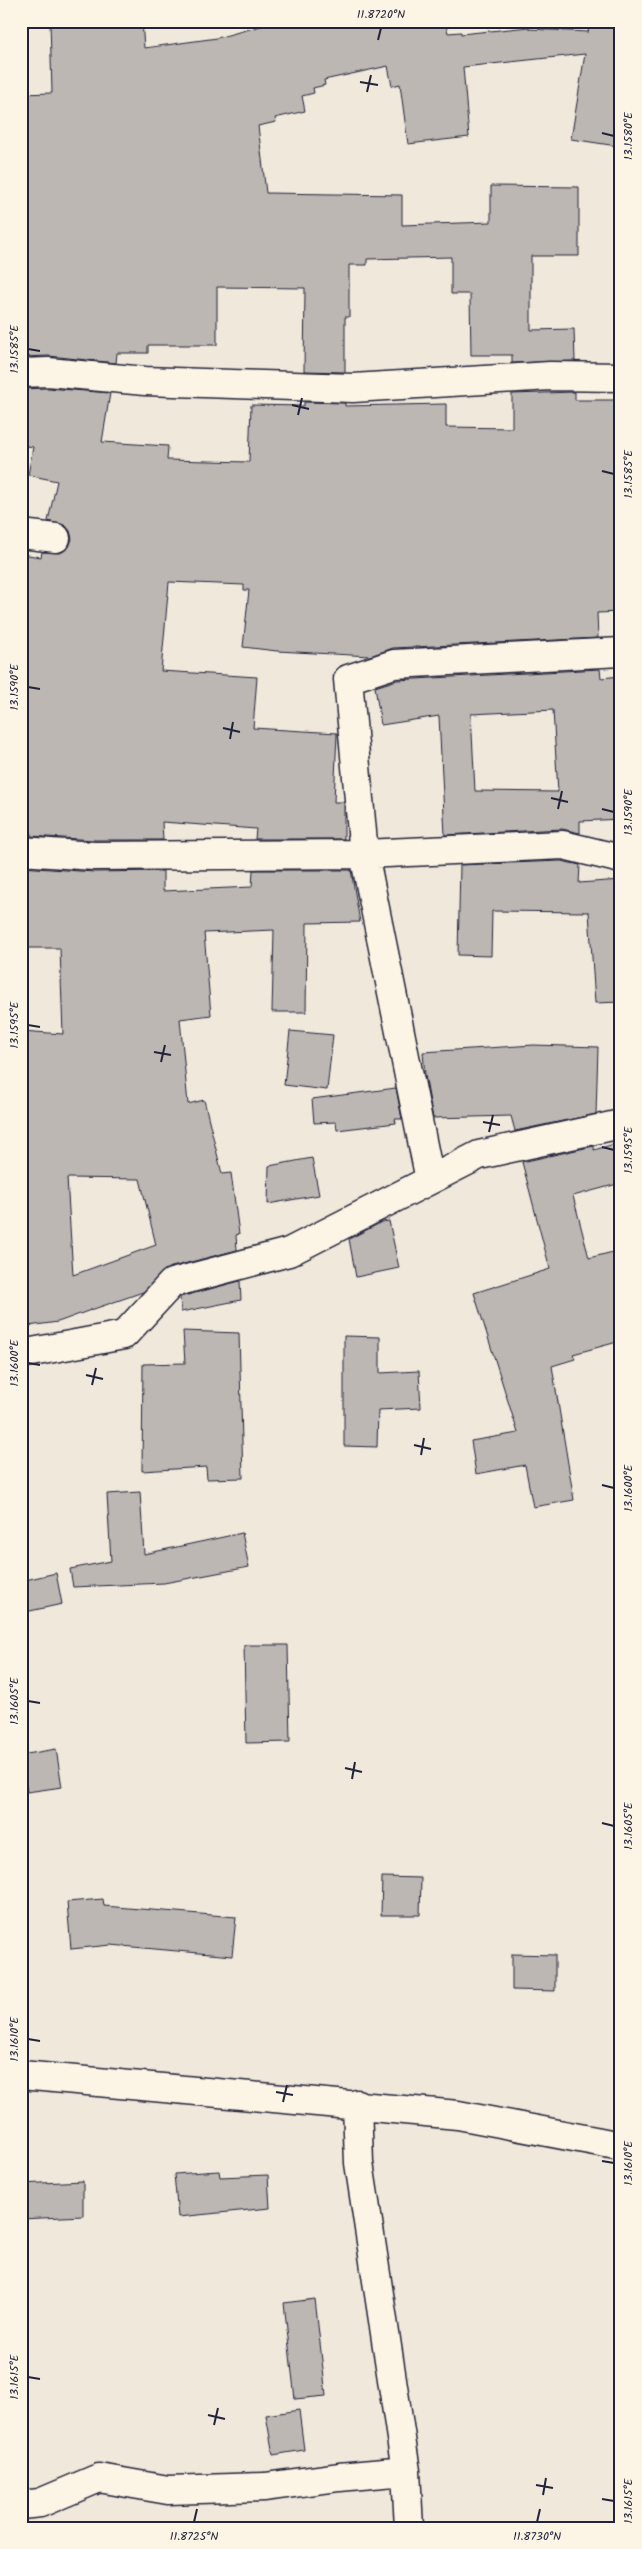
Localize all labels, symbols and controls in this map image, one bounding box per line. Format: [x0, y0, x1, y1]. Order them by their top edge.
text: 11.8720°N [357, 5, 405, 24]
text: 13.1580°E [619, 111, 638, 160]
text: 13.1585°E [5, 324, 24, 373]
text: 13.1585°E [619, 449, 638, 498]
text: 13.1590°E [5, 663, 24, 710]
text: 13.1590°E [619, 788, 638, 835]
text: 13.1595°E [5, 1000, 24, 1049]
text: 13.1595°E [619, 1125, 638, 1174]
text: 13.1600°E [5, 1339, 24, 1387]
text: 13.1600°E [619, 1464, 638, 1512]
text: 13.1605°E [5, 1676, 24, 1725]
text: 13.1605°E [619, 1801, 638, 1850]
text: 13.1610°E [5, 2016, 24, 2061]
text: 13.1610°E [619, 2140, 638, 2185]
text: 13.1615°E [5, 2353, 24, 2400]
text: 13.1615°E [619, 2477, 638, 2524]
text: 11.8725°N [170, 2527, 218, 2546]
text: 11.8730°N [513, 2527, 561, 2546]

